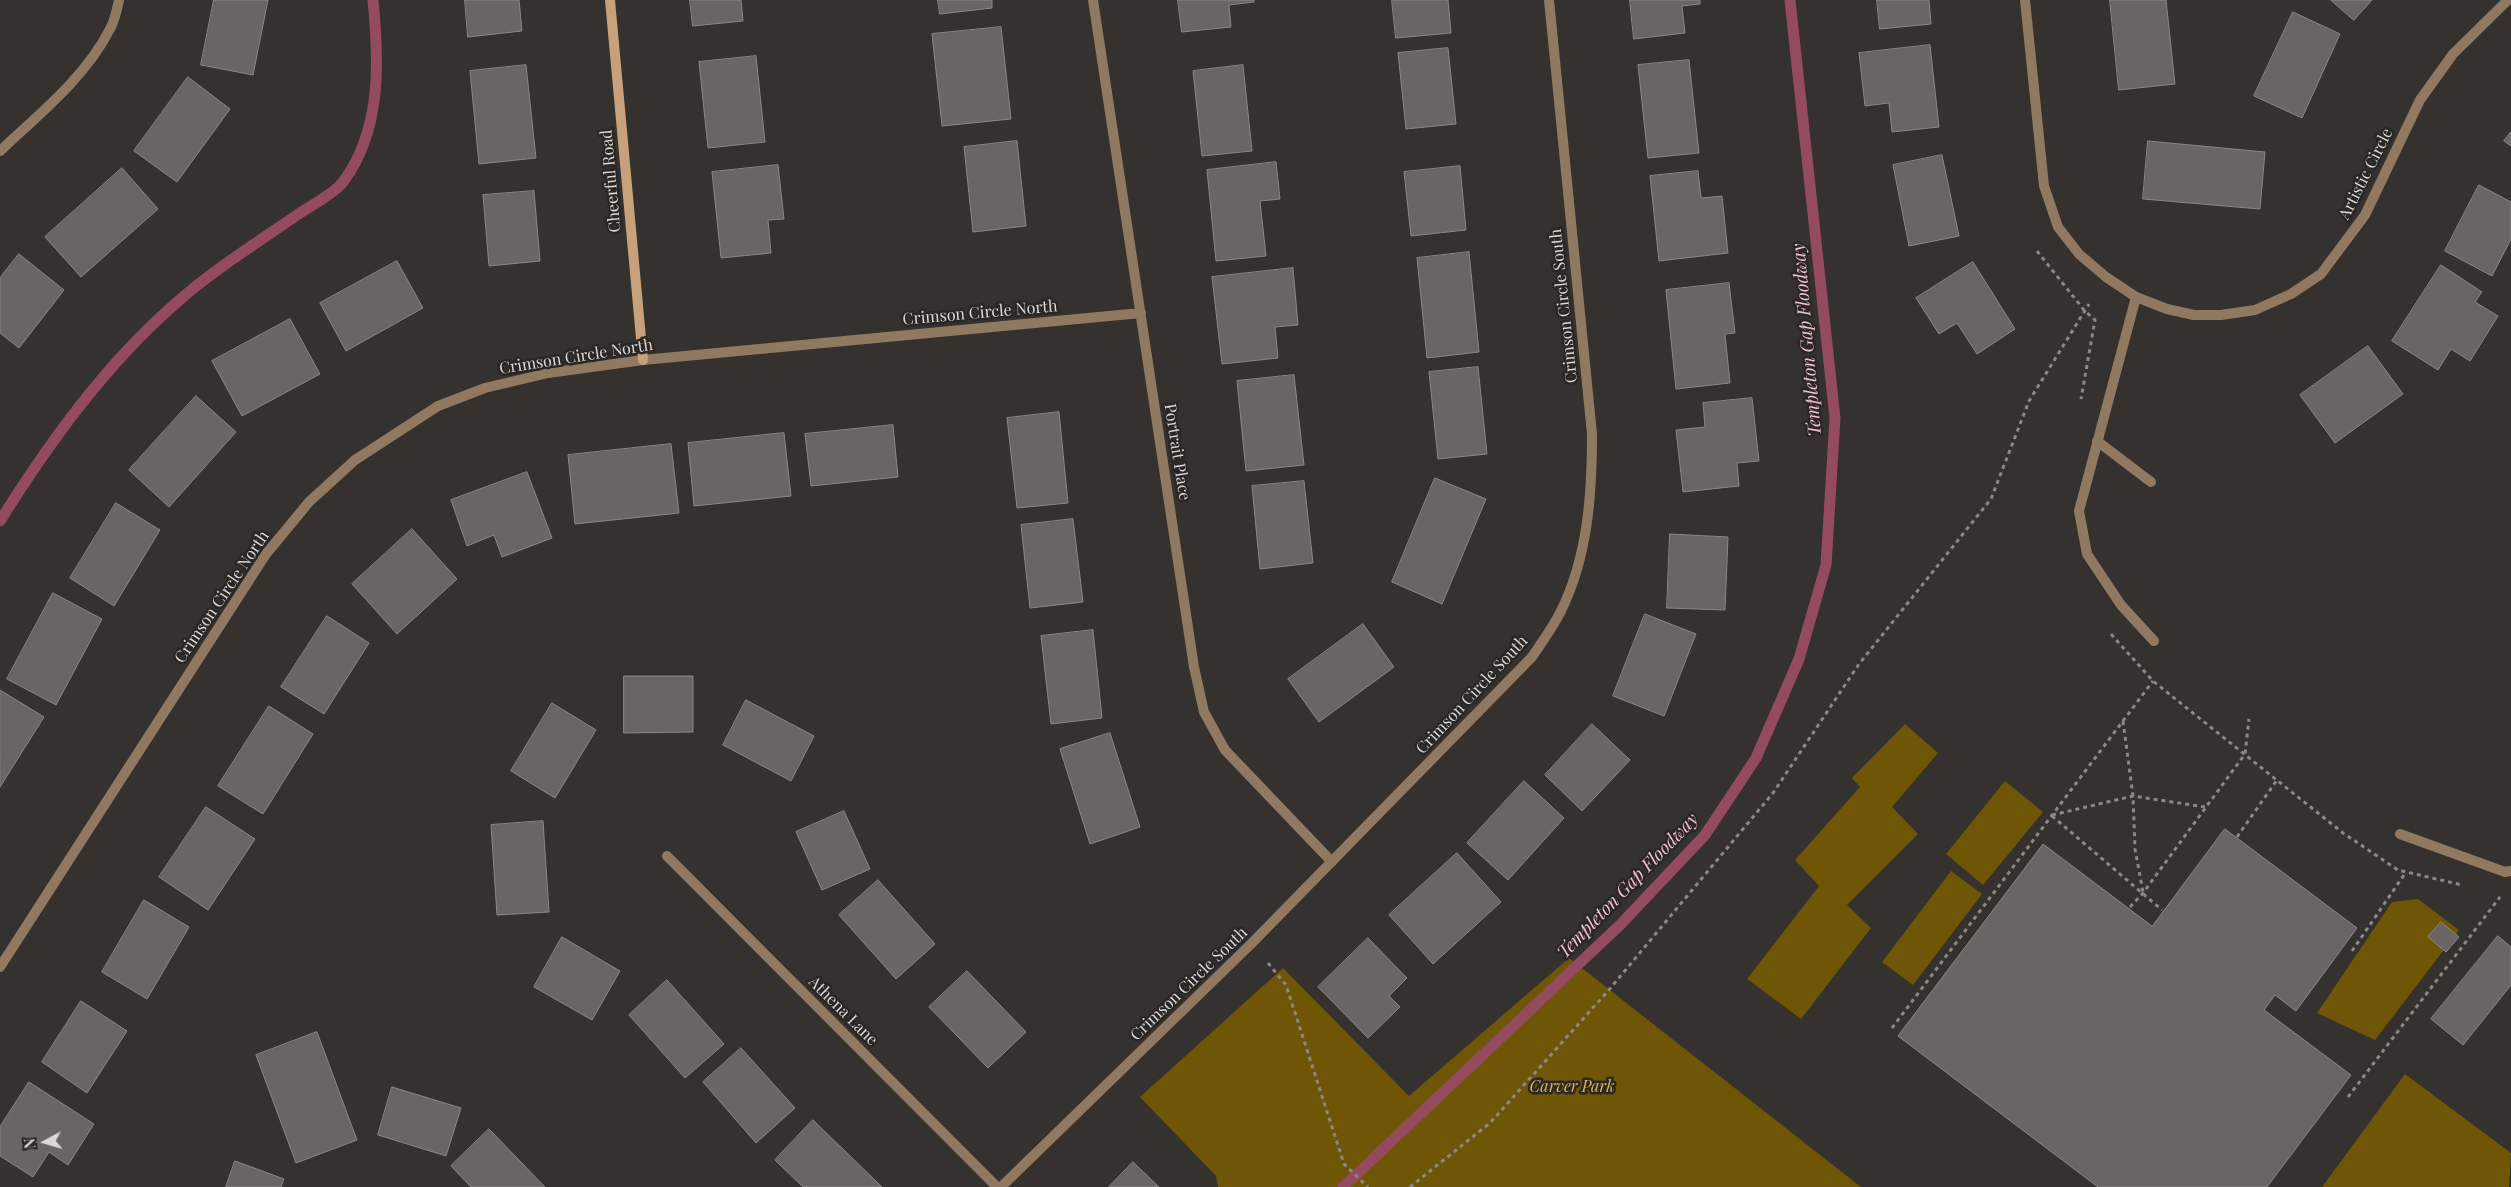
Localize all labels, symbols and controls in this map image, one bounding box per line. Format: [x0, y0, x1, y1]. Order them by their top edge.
street label: Artistic Circle [2335, 125, 2397, 223]
street label: Cheerful Road [597, 129, 625, 233]
street label: Crimson Circle South [1546, 228, 1582, 384]
water label: Templeton Gap Floodway [1788, 242, 1826, 438]
street label: Crimson Circle North [902, 297, 1058, 329]
street label: Crimson Circle North [498, 335, 654, 379]
street label: Portrait Place [1160, 402, 1194, 502]
street label: Crimson Circle North [171, 527, 273, 667]
street label: Crimson Circle South [1412, 632, 1532, 758]
water label: Templeton Gap Floodway [1553, 809, 1703, 963]
street label: Crimson Circle South [1127, 923, 1251, 1045]
street label: Athena Lane [804, 972, 882, 1050]
park label: Carver Park [1530, 1077, 1614, 1097]
north arrow [20, 1117, 70, 1167]
text: N [20, 1138, 40, 1150]

